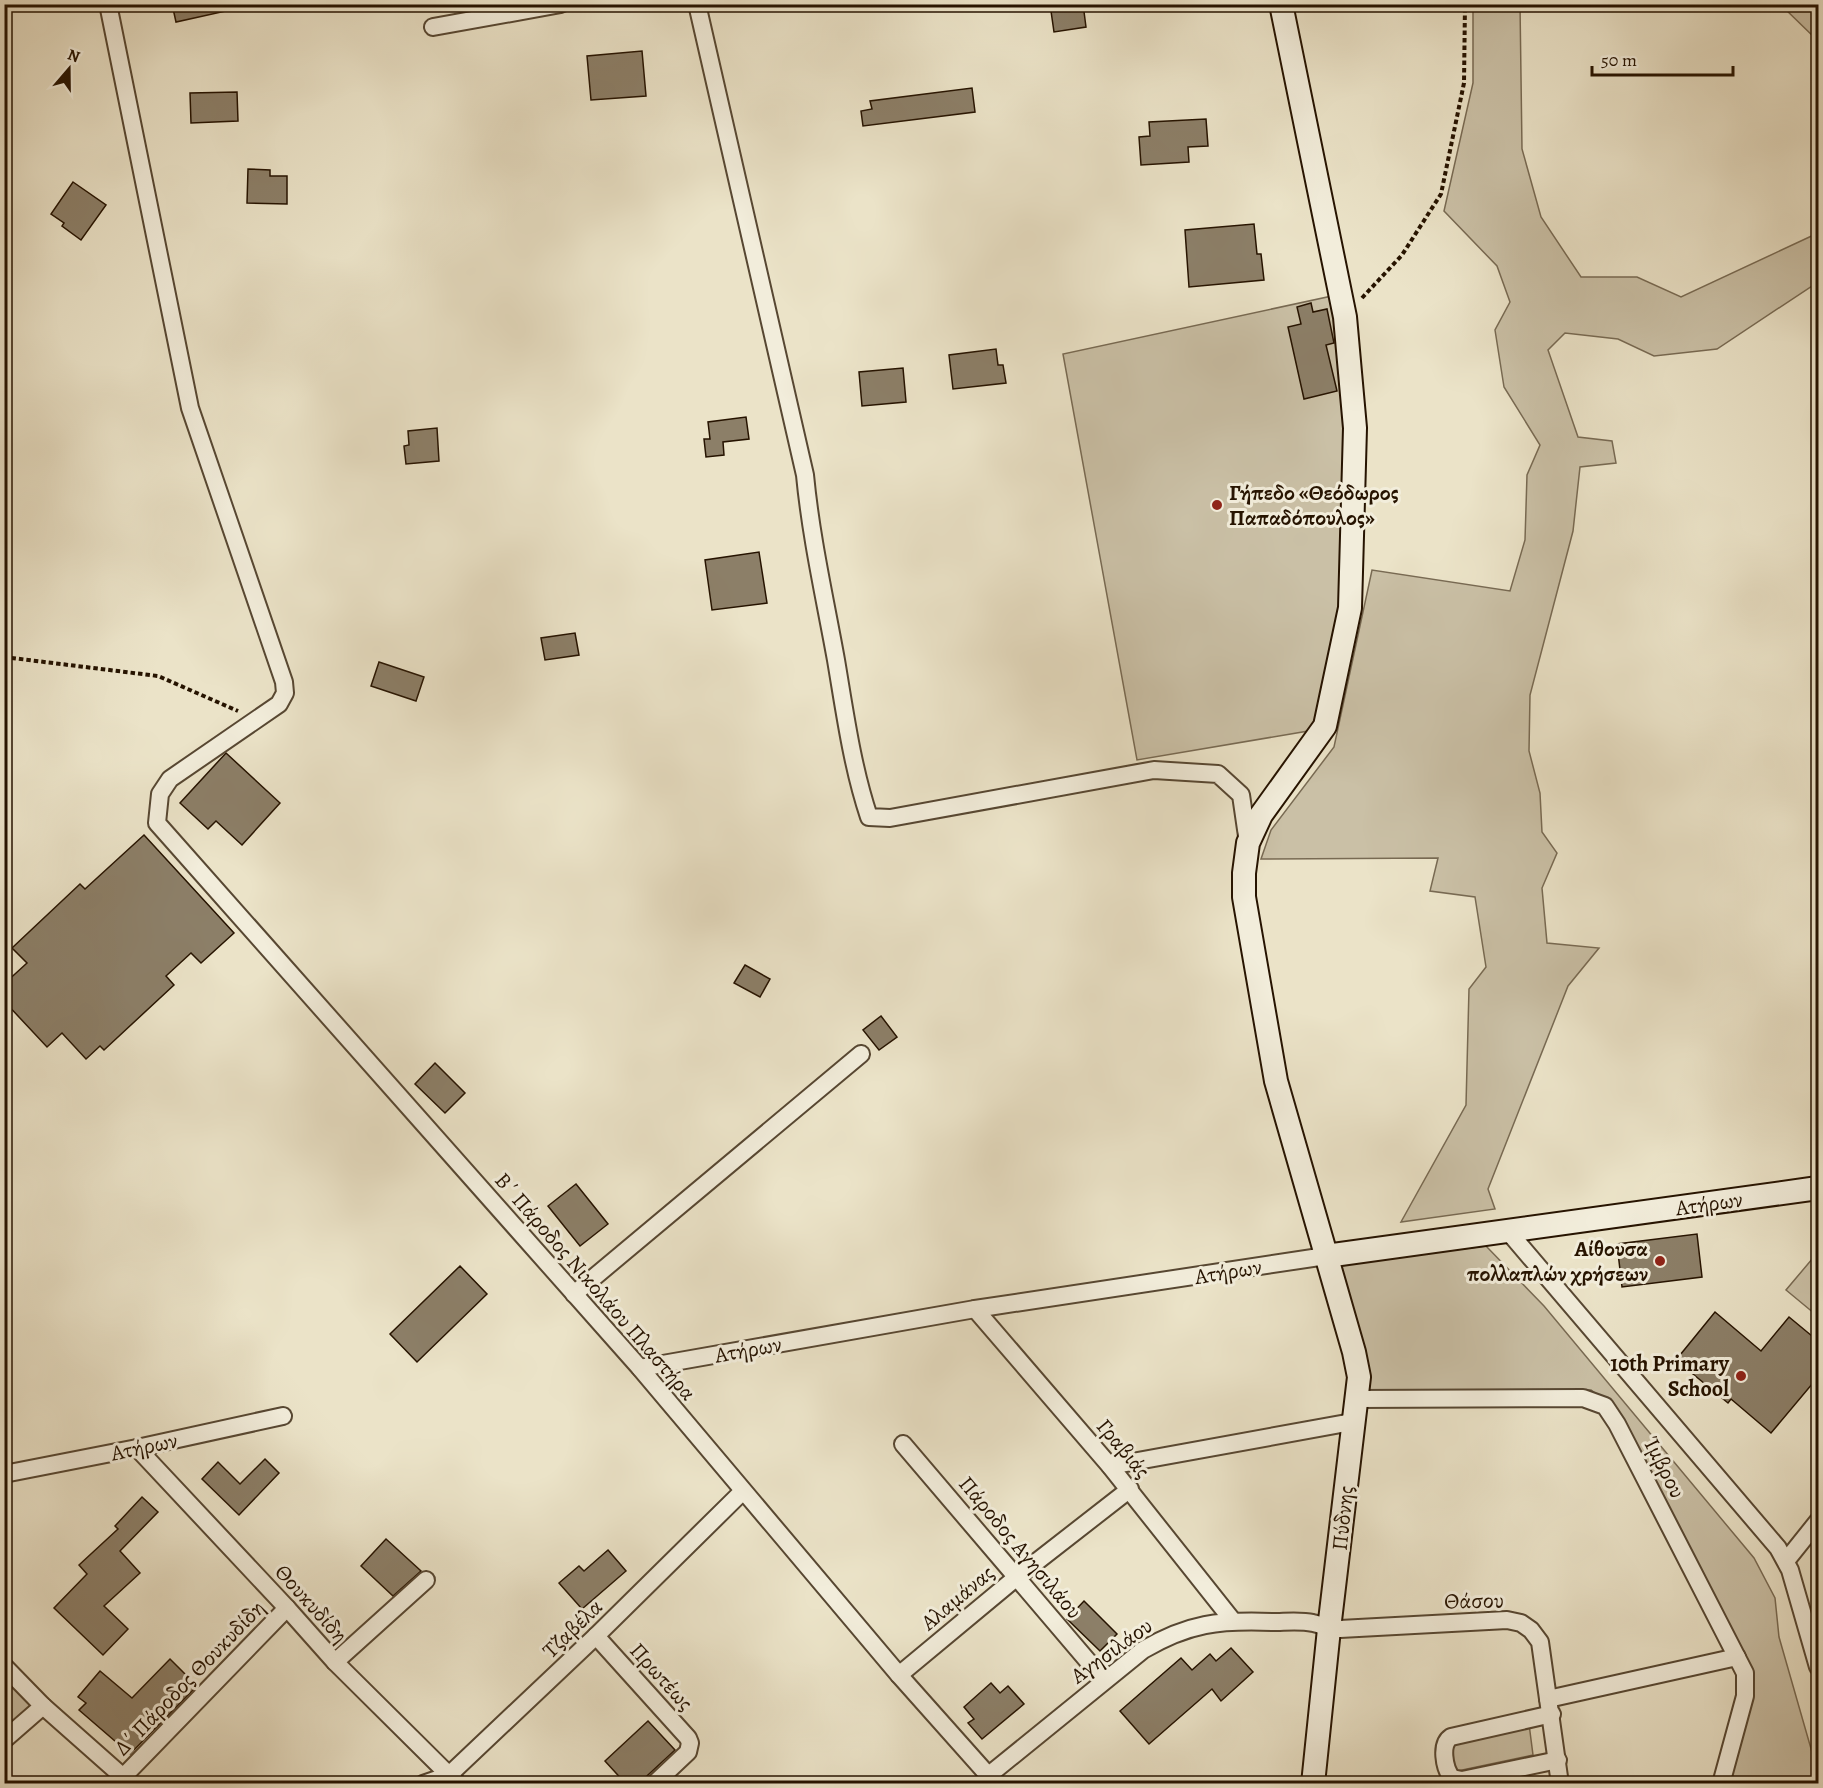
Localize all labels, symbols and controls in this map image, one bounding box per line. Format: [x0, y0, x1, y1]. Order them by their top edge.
north arrow [39, 39, 99, 99]
scale bar [1592, 39, 1733, 77]
text: N [65, 44, 83, 68]
text: 50 m [1601, 48, 1637, 72]
place label: Γήπεδο «Θεόδωρος Παπαδόπουλος» [1229, 478, 1399, 533]
marker: Γήπεδο «Θεόδωρος Παπαδόπουλος» [1210, 498, 1224, 512]
street label: Β΄ Πάροδος Νικολάου Πλαστήρα [488, 1166, 703, 1407]
street label: Ατήρων [1673, 1184, 1745, 1224]
place label: Αίθουσα πολλαπλών χρήσεων [1467, 1234, 1648, 1289]
street label: Ατήρων [1192, 1252, 1264, 1292]
marker: Αίθουσα πολλαπλών χρήσεων [1653, 1254, 1667, 1268]
street label: Ατήρων [711, 1329, 784, 1371]
place label: 10th Primary School [1610, 1349, 1730, 1404]
marker: 10th Primary School [1734, 1369, 1748, 1383]
street label: Γραβιάς [1089, 1412, 1157, 1485]
street label: Ατήρων [107, 1425, 180, 1469]
street label: Ίμβρου [1636, 1432, 1692, 1503]
street label: Πάροδος Αγησιλάου [952, 1470, 1089, 1625]
street label: Πύδνης [1325, 1484, 1361, 1552]
street label: Θουκυδίδη [268, 1558, 355, 1650]
street label: Αλαμάνας [914, 1558, 1001, 1638]
street label: Θάσου [1444, 1585, 1504, 1617]
street label: Τζαβέλα [536, 1592, 609, 1665]
street label: Δ΄ Πάροδος Θουκυδίδη [108, 1593, 272, 1762]
street label: Αγησιλάου [1064, 1611, 1159, 1691]
street label: Πρωτέως [623, 1636, 700, 1717]

